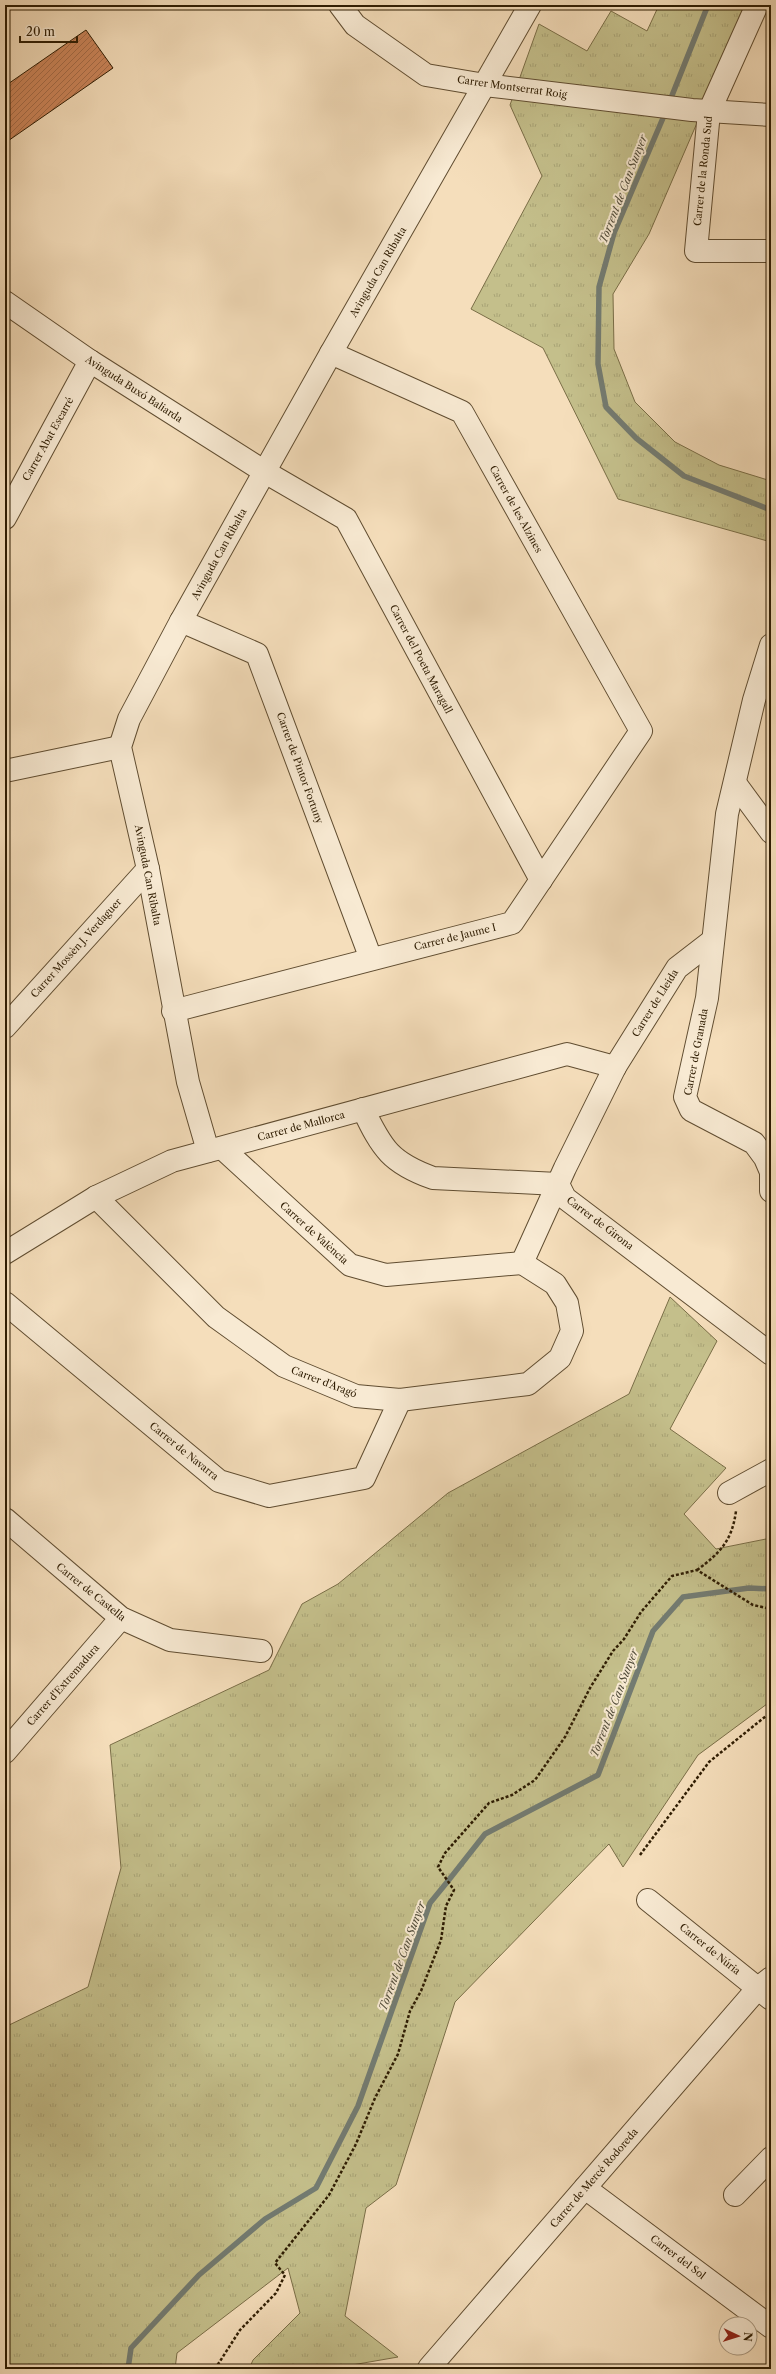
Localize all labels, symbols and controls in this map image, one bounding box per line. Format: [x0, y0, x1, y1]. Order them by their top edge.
scale bar [20, 18, 77, 44]
text: 20 m [26, 24, 55, 39]
street label: Carrer Montserrat Roig [456, 73, 568, 101]
street label: Carrer de la Ronda Sud [691, 115, 715, 227]
water label: Torrent de Can Sunyer [596, 132, 650, 245]
street label: Avinguda Can Ribalta [346, 224, 410, 320]
street label: Avinguda Buxó Baliarda [82, 352, 186, 426]
street label: Carrer Abat Escarré [20, 395, 77, 483]
street label: Carrer de les Alzines [487, 463, 545, 555]
street label: Avinguda Can Ribalta [188, 506, 250, 603]
street label: Carrer del Poeta Maragall [387, 602, 455, 716]
street label: Carrer de Pintor Fortuny [274, 710, 326, 826]
street label: Avinguda Can Ribalta [132, 823, 164, 927]
street label: Carrer Mossèn J. Verdaguer [28, 895, 125, 1001]
street label: Carrer de Jaume I [413, 920, 498, 953]
street label: Carrer de Lleida [629, 966, 681, 1039]
street label: Carrer de Granada [681, 1007, 711, 1097]
street label: Carrer de Mallorca [256, 1108, 347, 1144]
street label: Carrer de Girona [564, 1194, 637, 1253]
street label: Carrer de València [277, 1199, 351, 1268]
street label: Carrer d'Aragó [289, 1363, 359, 1401]
street label: Carrer de Navarra [147, 1419, 222, 1483]
street label: Carrer de Castella [54, 1560, 129, 1624]
street label: Carrer d'Extremadura [24, 1641, 103, 1729]
water label: Torrent de Can Sunyer [587, 1646, 641, 1759]
water label: Torrent de Can Sunyer [376, 1899, 429, 2012]
street label: Carrer de Núria [677, 1921, 744, 1978]
street label: Carrer de Mercé Rodoreda [547, 2125, 641, 2230]
street label: Carrer del Sol [648, 2232, 708, 2282]
north arrow [718, 2316, 758, 2356]
text: N [741, 2331, 755, 2342]

